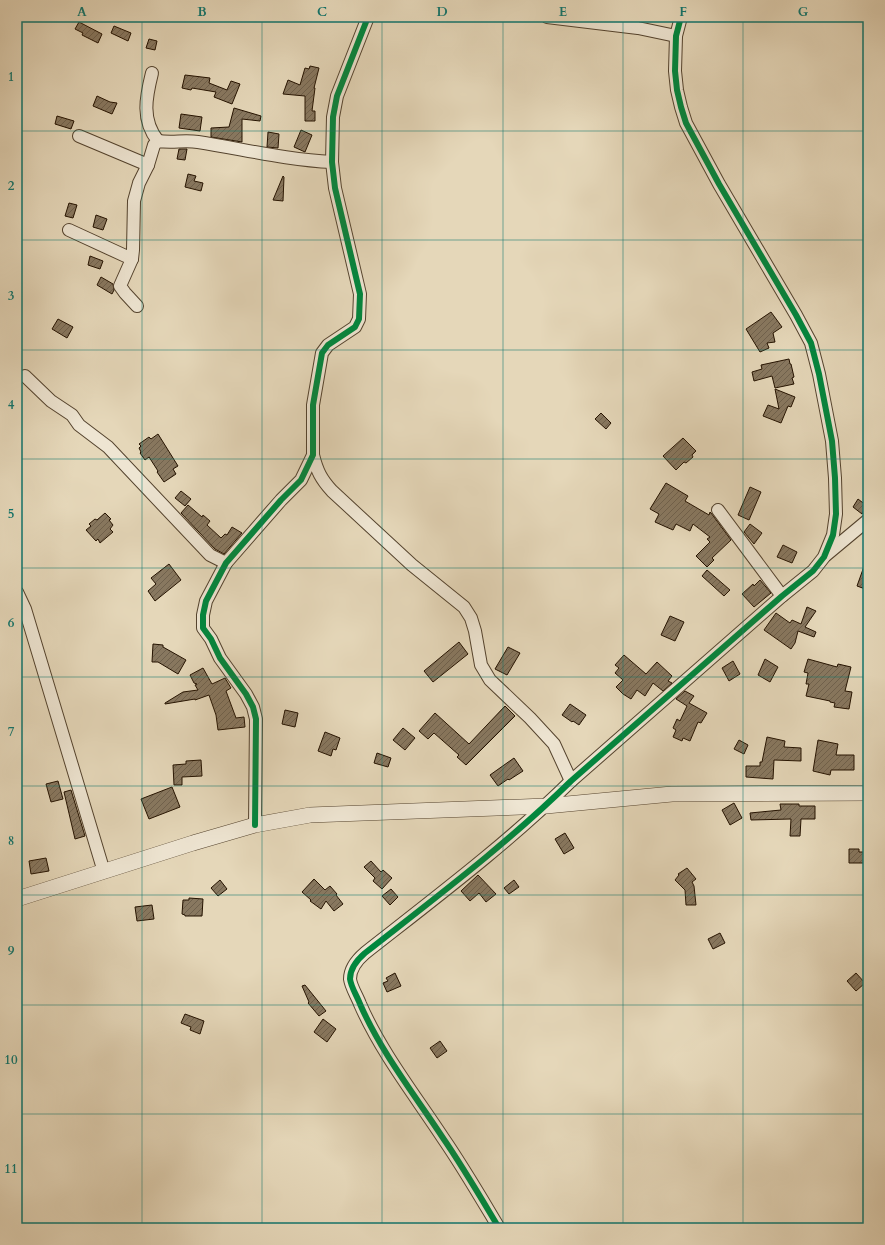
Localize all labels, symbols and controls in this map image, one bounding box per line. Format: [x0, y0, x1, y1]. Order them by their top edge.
text: A [77, 3, 87, 21]
text: B [197, 3, 207, 21]
text: C [317, 3, 327, 21]
text: D [436, 3, 448, 21]
text: E [559, 3, 567, 21]
text: F [679, 3, 687, 21]
text: G [798, 3, 809, 21]
text: 1 [8, 68, 14, 86]
text: 2 [8, 177, 15, 195]
text: 3 [8, 287, 15, 305]
text: 4 [8, 396, 15, 414]
text: 5 [8, 505, 14, 523]
text: 6 [8, 614, 15, 632]
text: 7 [8, 723, 15, 741]
text: 8 [8, 832, 14, 850]
text: 9 [8, 942, 15, 960]
text: 10 [4, 1051, 18, 1069]
text: 11 [4, 1160, 18, 1178]

